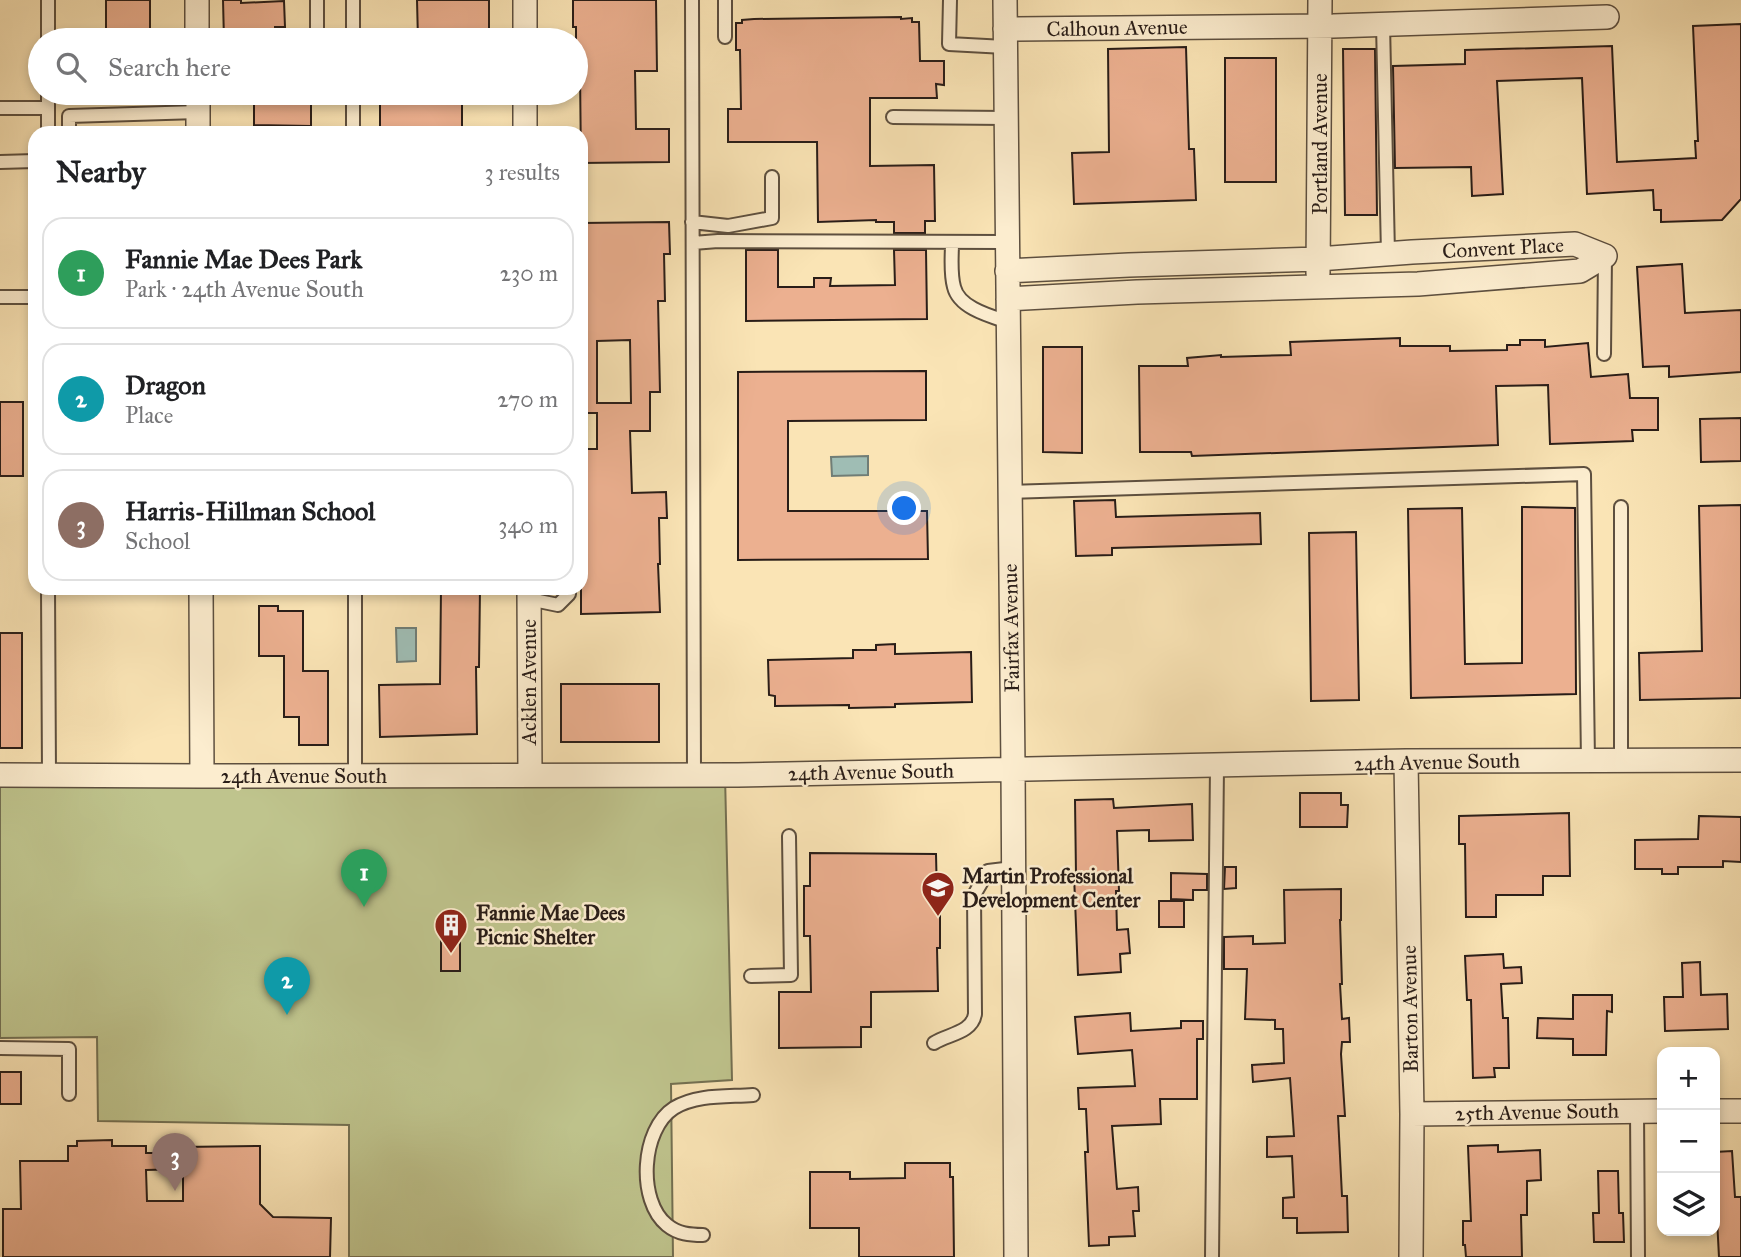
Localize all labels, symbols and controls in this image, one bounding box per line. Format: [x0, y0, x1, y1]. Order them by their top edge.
street label: Calhoun Avenue [1046, 14, 1188, 42]
search box [28, 28, 588, 105]
icon: search [52, 48, 90, 86]
text: Search here [108, 51, 231, 83]
street label: Portland Avenue [1307, 73, 1333, 215]
text: Nearby [56, 154, 146, 190]
text: 3 results [484, 158, 560, 186]
street label: Convent Place [1441, 232, 1565, 264]
text: Fannie Mae Dees Park [125, 243, 362, 275]
text: 1 [76, 259, 86, 287]
text: 230 m [500, 259, 558, 287]
text: Park · 24th Avenue South [125, 275, 364, 303]
text: Dragon [125, 369, 206, 401]
text: 2 [75, 385, 87, 413]
text: 270 m [497, 385, 558, 413]
text: Place [125, 401, 173, 429]
your location [887, 491, 921, 525]
text: Harris-Hillman School [125, 495, 375, 527]
text: 3 [76, 511, 86, 539]
text: 340 m [498, 511, 558, 539]
text: School [125, 527, 190, 555]
street label: Fairfax Avenue [997, 563, 1025, 693]
street label: Acklen Avenue [516, 619, 542, 746]
street label: 24th Avenue South [1354, 748, 1521, 776]
street label: 24th Avenue South [788, 758, 955, 786]
street label: 24th Avenue South [221, 763, 388, 789]
pin: 1 [341, 849, 387, 907]
place label: Martin Professional Development Center [962, 863, 1142, 913]
school or university icon: Martin Professional Development Center [919, 869, 957, 918]
place label: Fannie Mae Dees Picnic Shelter [476, 900, 626, 950]
building icon: Fannie Mae Dees Picnic Shelter [432, 906, 470, 955]
street label: Barton Avenue [1396, 945, 1424, 1073]
pin: 2 [264, 957, 310, 1015]
map controls [1657, 1047, 1720, 1236]
button: + [1657, 1047, 1720, 1110]
street label: 25th Avenue South [1455, 1098, 1620, 1126]
button: − [1657, 1110, 1720, 1173]
pin: 3 [152, 1133, 198, 1191]
button: layers [1657, 1173, 1720, 1236]

